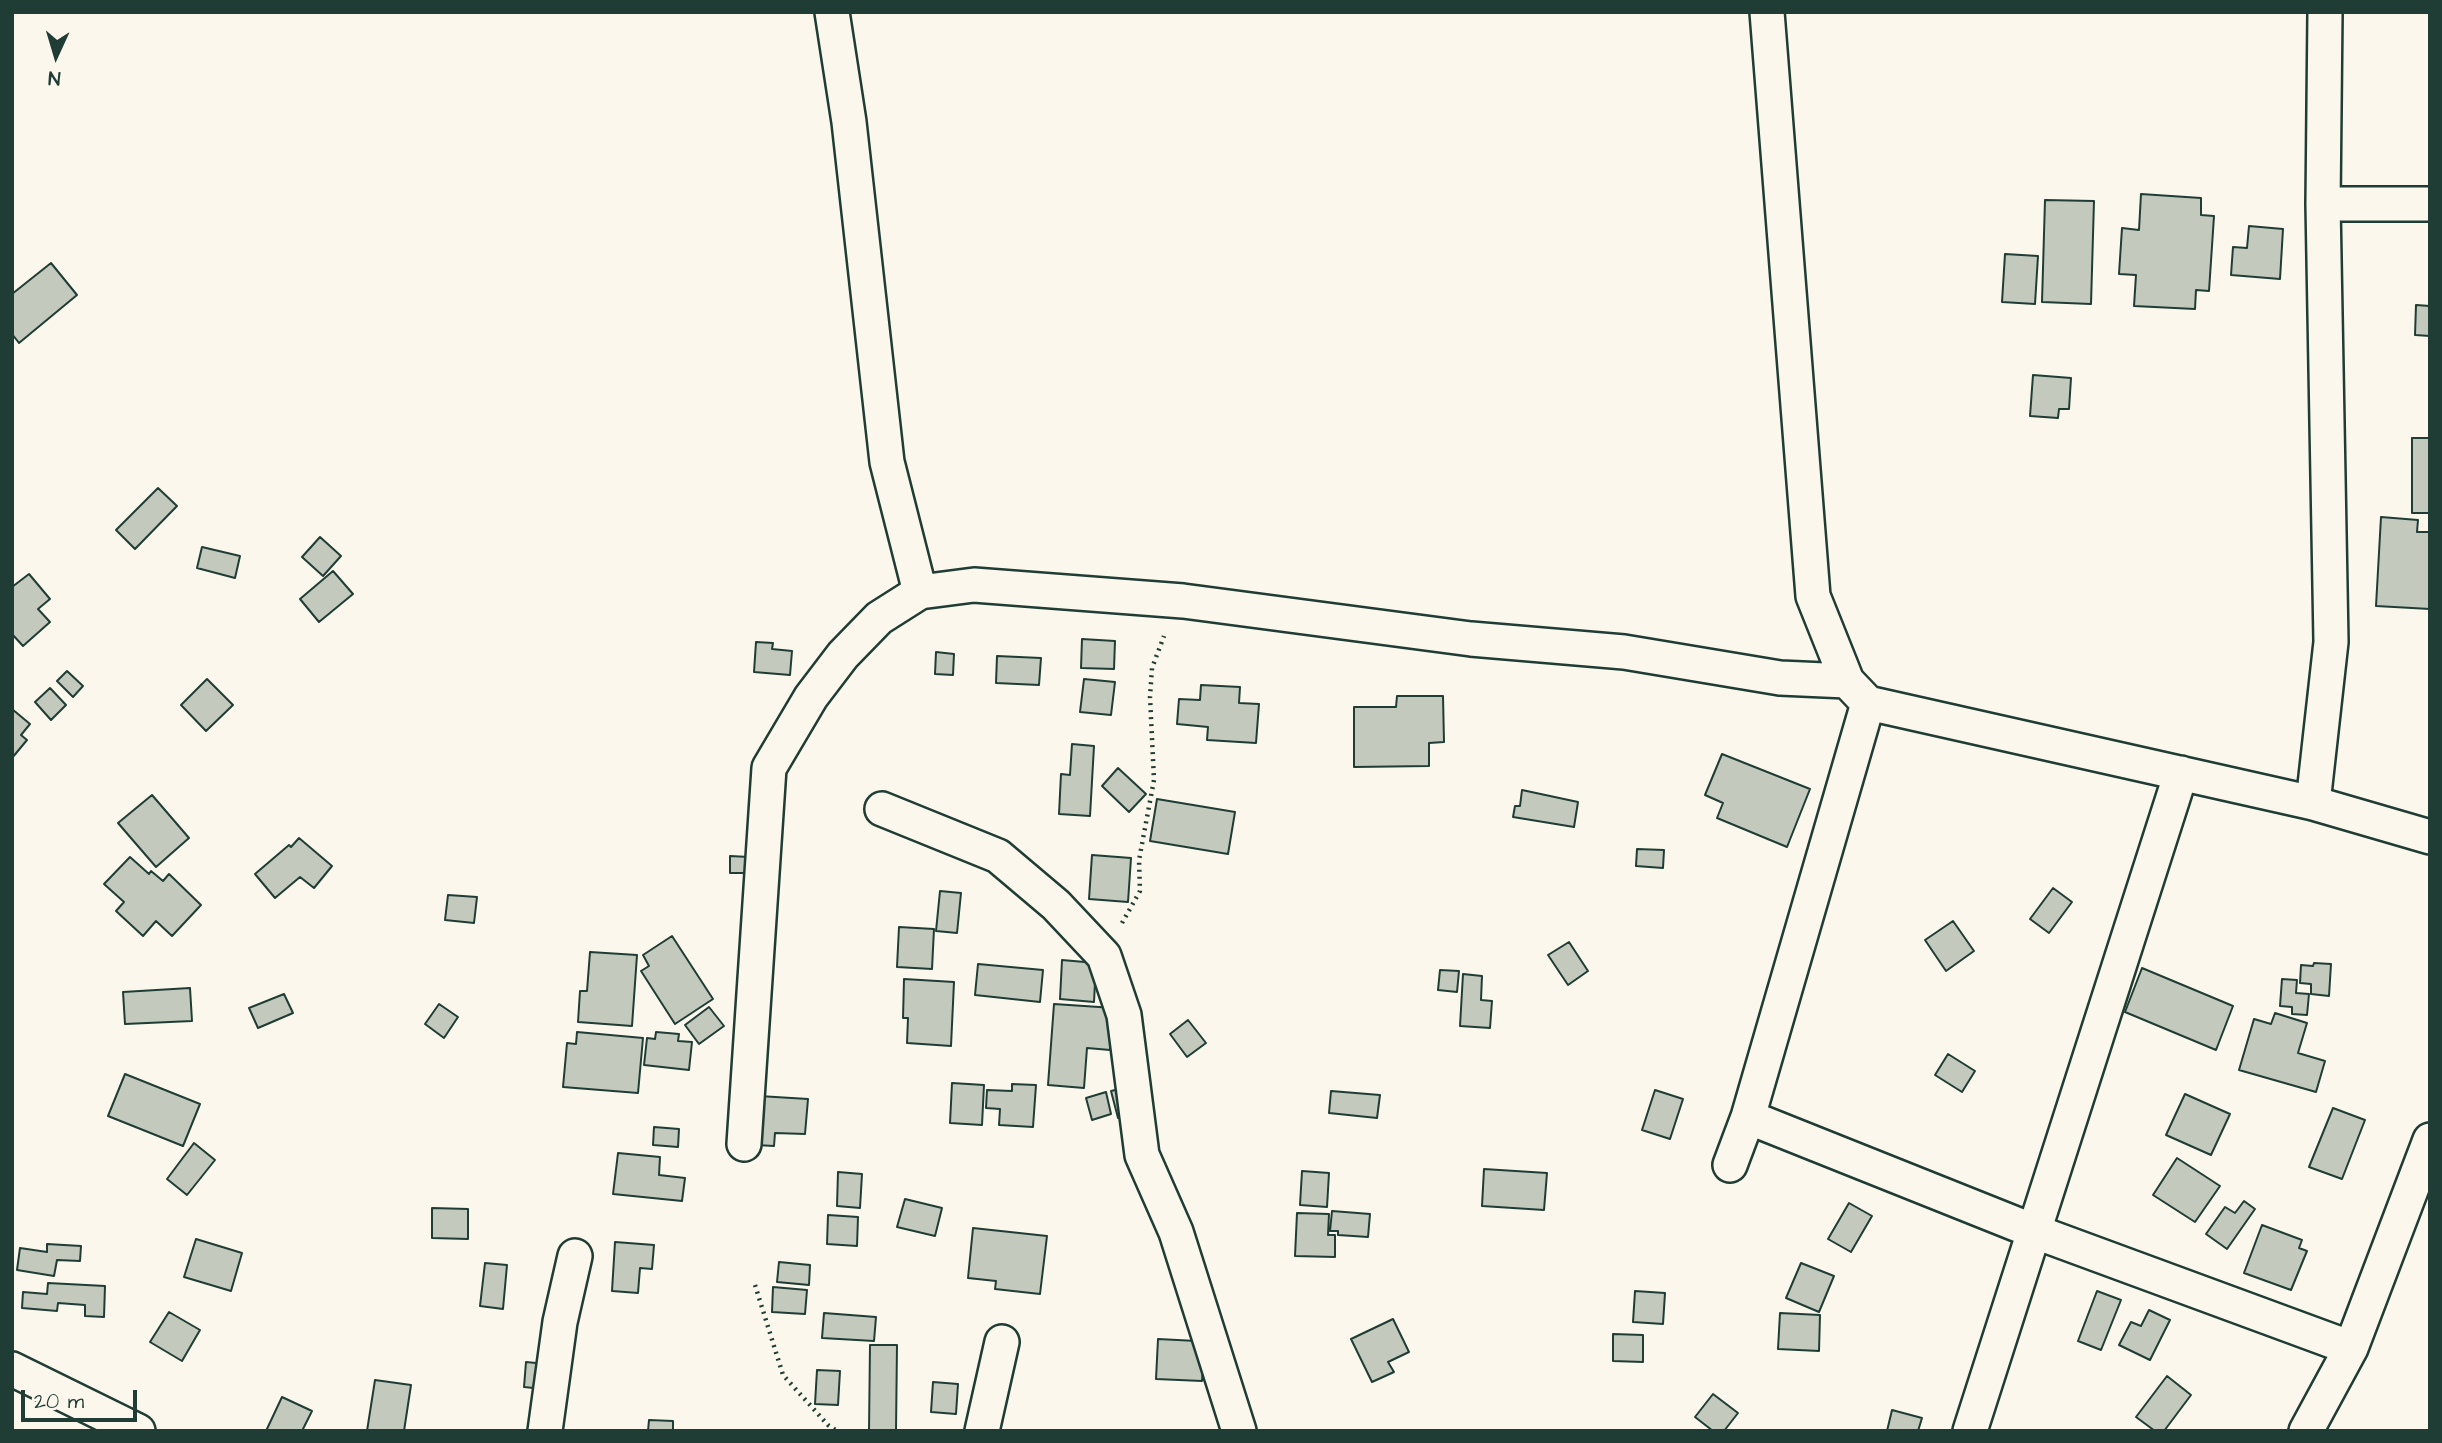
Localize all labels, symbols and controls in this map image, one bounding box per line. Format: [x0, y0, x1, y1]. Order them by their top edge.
north arrow [21, 21, 91, 91]
text: N [48, 64, 61, 91]
scale bar [24, 1376, 140, 1420]
text: 20 m [34, 1387, 84, 1416]

